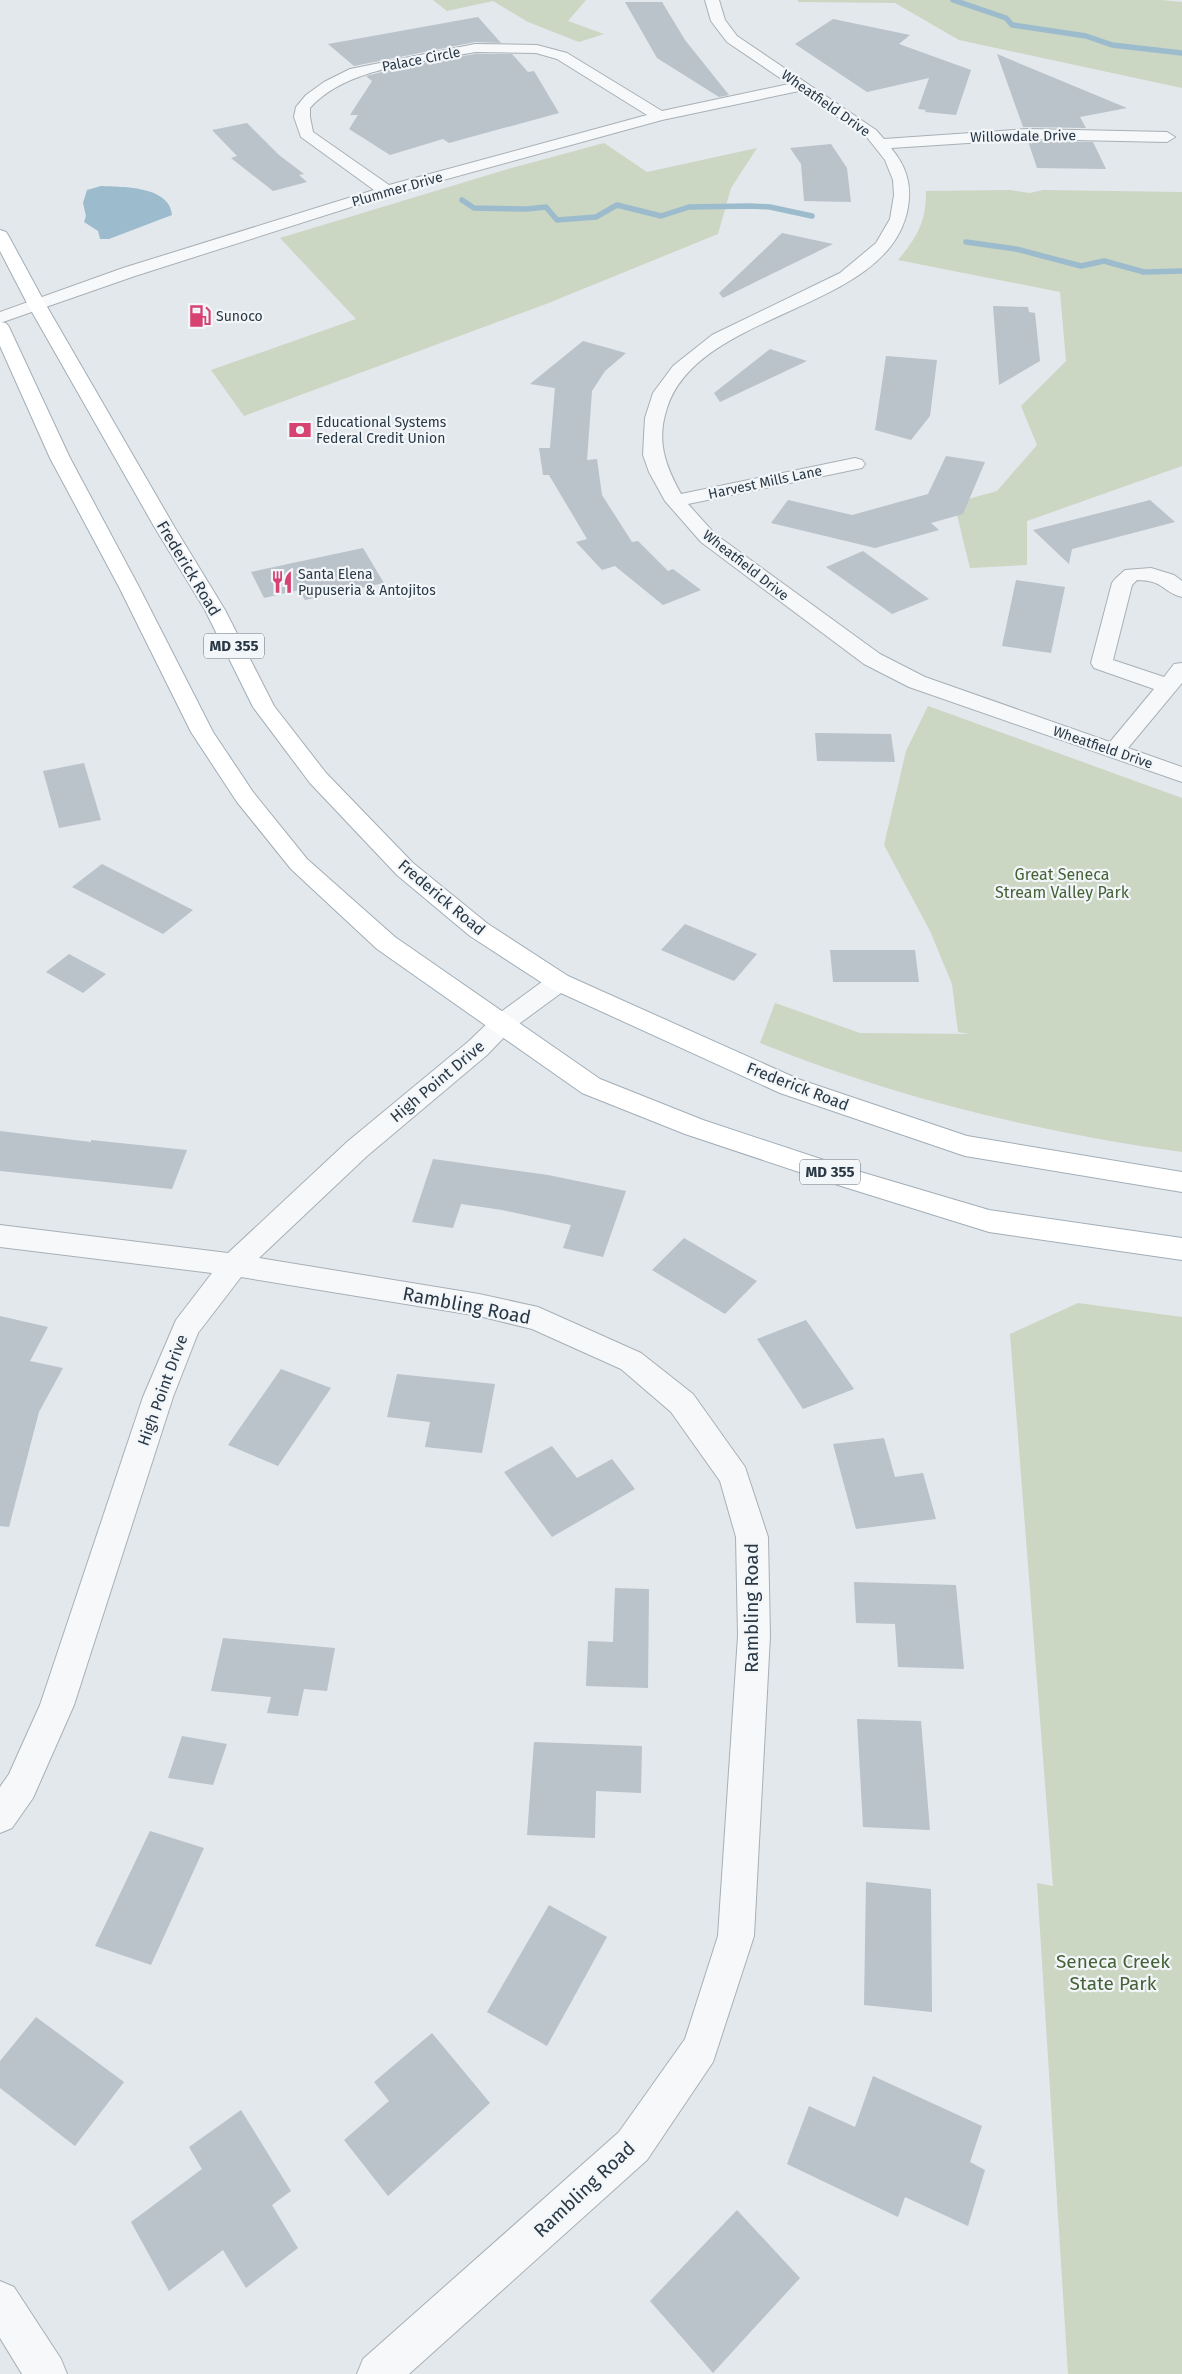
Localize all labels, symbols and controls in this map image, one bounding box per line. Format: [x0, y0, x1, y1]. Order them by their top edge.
street label: Palace Circle [381, 44, 462, 75]
street label: Wheatfield Drive [778, 66, 873, 140]
street label: Willowdale Drive [970, 127, 1076, 146]
street label: Plummer Drive [350, 168, 445, 211]
fuel station icon: Sunoco [187, 303, 213, 329]
place label: Sunoco [216, 308, 263, 325]
place label: Educational Systems Federal Credit Union [316, 414, 447, 447]
bank icon: Educational Systems Federal Credit Union [287, 417, 313, 443]
street label: Harvest Mills Lane [707, 462, 824, 503]
street label: Frederick Road [153, 517, 224, 619]
street label: Wheatfield Drive [699, 527, 792, 604]
place label: Santa Elena Pupuseria & Antojitos [298, 566, 436, 599]
restaurant icon: Santa Elena Pupuseria & Antojitos [269, 569, 295, 595]
road number: MD 355 [204, 634, 264, 658]
street label: Wheatfield Drive [1051, 722, 1155, 773]
street label: Frederick Road [394, 856, 489, 939]
park label: Great Seneca Stream Valley Park [995, 865, 1130, 902]
street label: High Point Drive [386, 1037, 488, 1126]
street label: Frederick Road [744, 1058, 851, 1115]
road number: MD 355 [800, 1160, 860, 1184]
street label: Rambling Road [401, 1282, 533, 1329]
street label: High Point Drive [134, 1332, 191, 1448]
street label: Rambling Road [740, 1543, 763, 1673]
park label: Seneca Creek State Park [1056, 1950, 1170, 1995]
street label: Rambling Road [529, 2137, 640, 2242]

